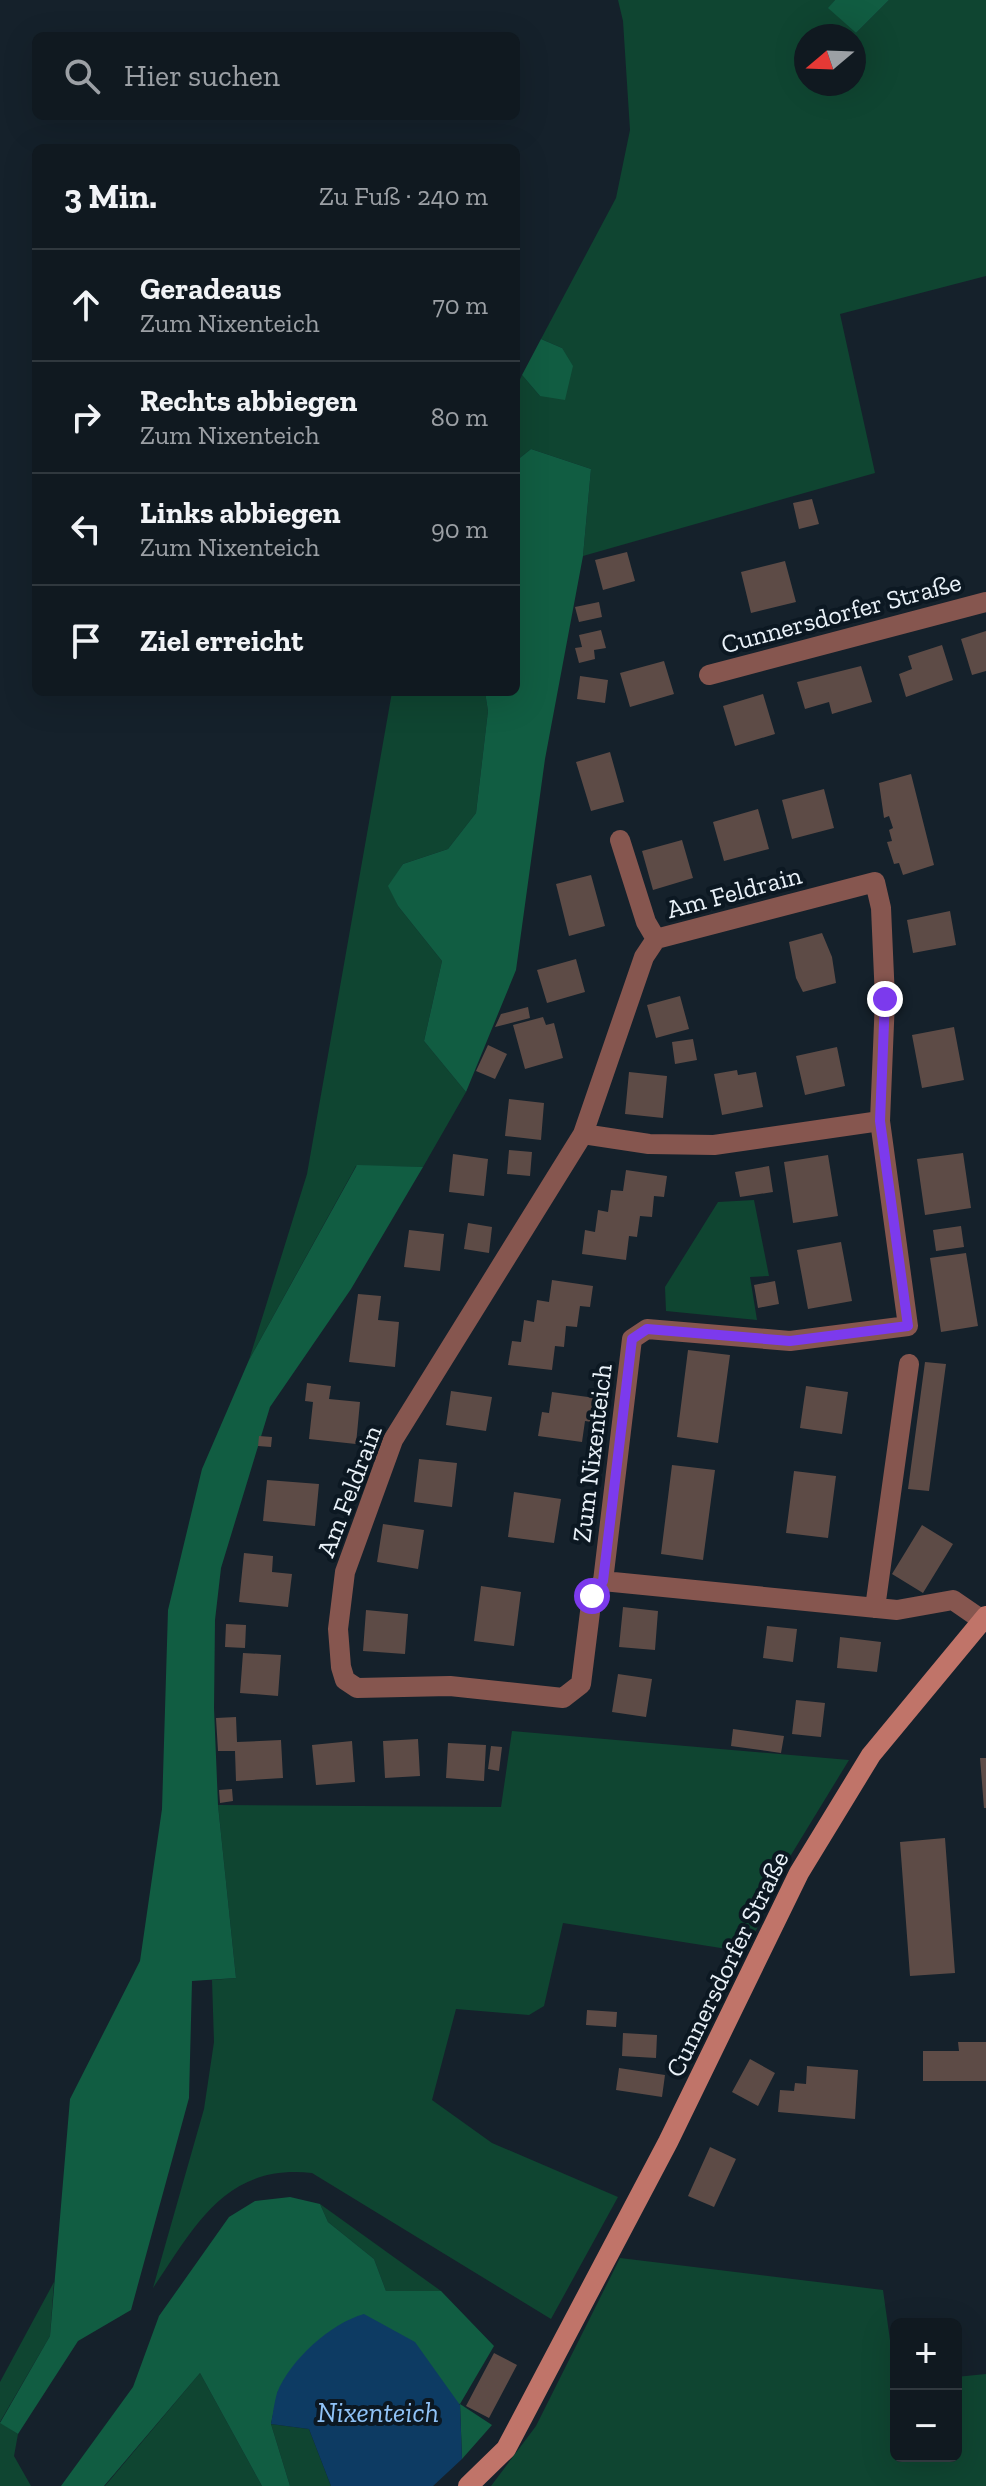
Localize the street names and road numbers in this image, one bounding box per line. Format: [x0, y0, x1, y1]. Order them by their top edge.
street label: Cunnersdorfer Straße [717, 566, 965, 660]
street label: Am Feldrain [663, 859, 805, 925]
street label: Zum Nixenteich [565, 1362, 619, 1544]
street label: Am Feldrain [309, 1421, 389, 1561]
street label: Cunnersdorfer Straße [658, 1846, 796, 2082]

